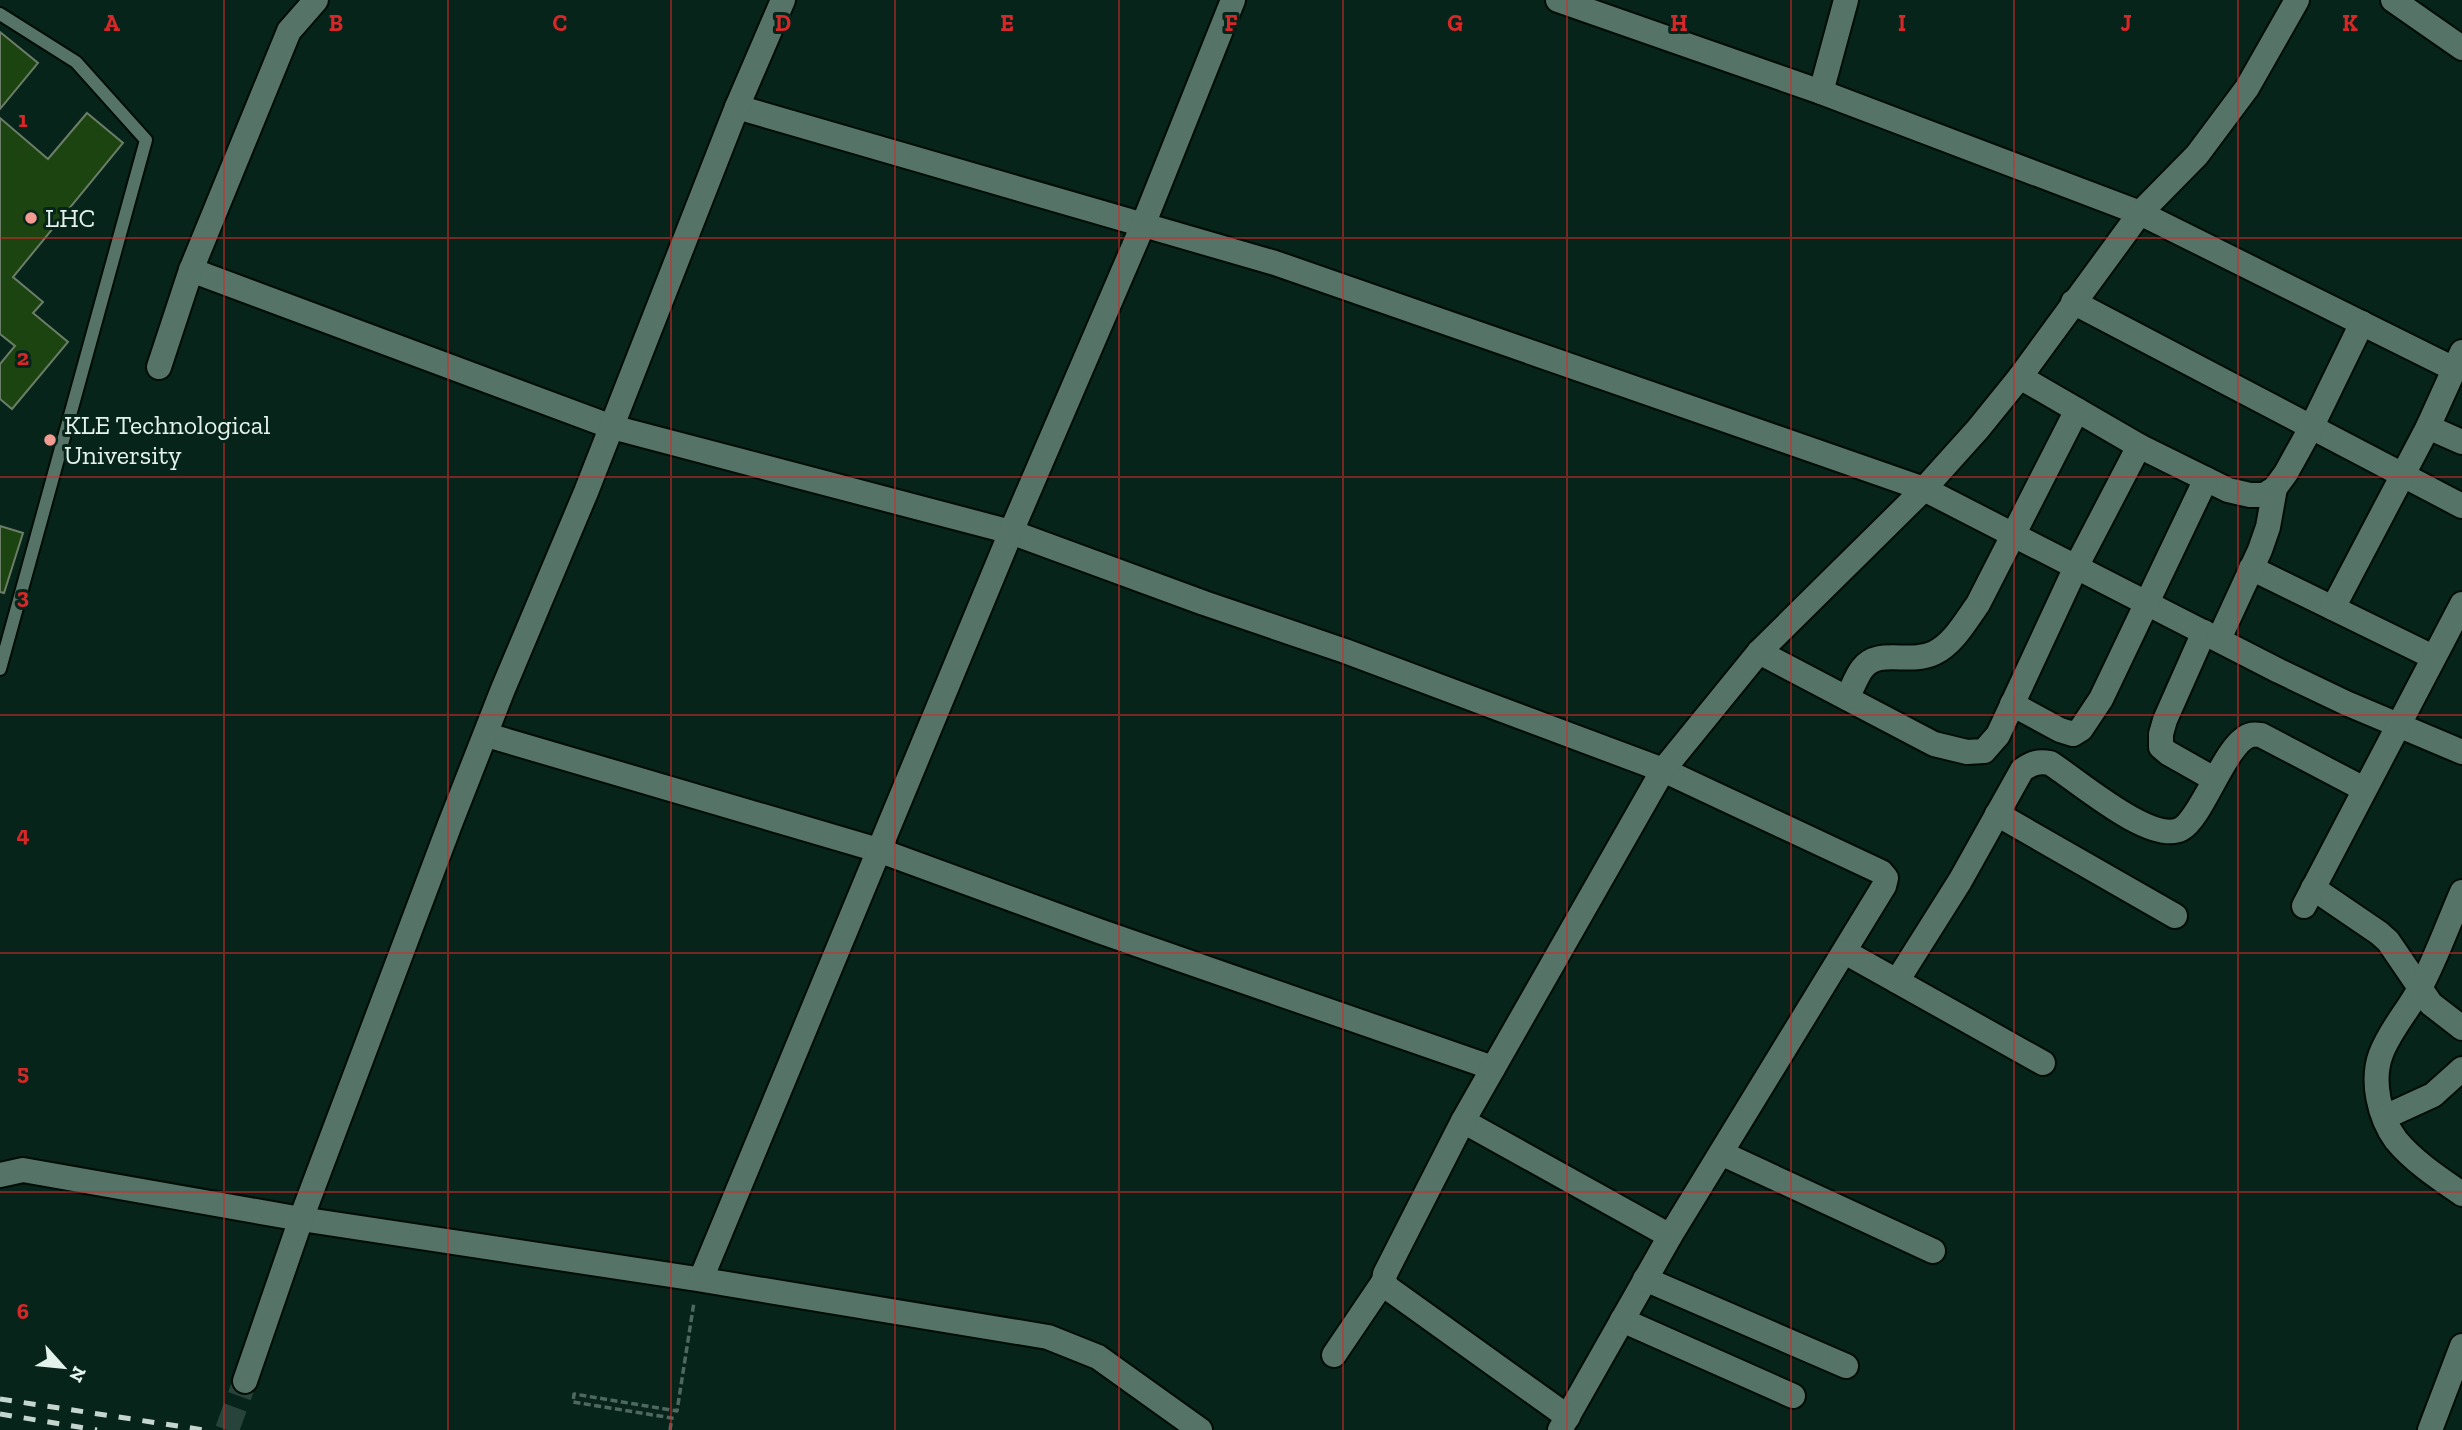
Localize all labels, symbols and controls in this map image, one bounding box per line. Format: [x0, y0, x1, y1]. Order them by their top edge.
text: A [104, 9, 120, 37]
text: B [329, 9, 343, 37]
text: C [553, 9, 567, 37]
text: D [775, 9, 791, 37]
text: E [1000, 9, 1014, 37]
text: F [1224, 9, 1238, 37]
text: G [1447, 9, 1463, 37]
text: H [1670, 9, 1688, 37]
text: I [1898, 9, 1906, 37]
text: J [2120, 9, 2132, 37]
text: K [2342, 9, 2358, 37]
text: 1 [18, 105, 28, 133]
place label: LHC [45, 202, 95, 234]
marker: LHC [23, 210, 39, 226]
text: 2 [17, 343, 29, 371]
place label: KLE Technological University [64, 409, 270, 471]
marker: KLE Technological University [42, 432, 58, 448]
text: 3 [17, 582, 29, 610]
text: 4 [16, 820, 30, 848]
text: 5 [17, 1058, 29, 1086]
text: 6 [17, 1297, 29, 1325]
north arrow [28, 1332, 98, 1402]
text: N [64, 1363, 91, 1386]

